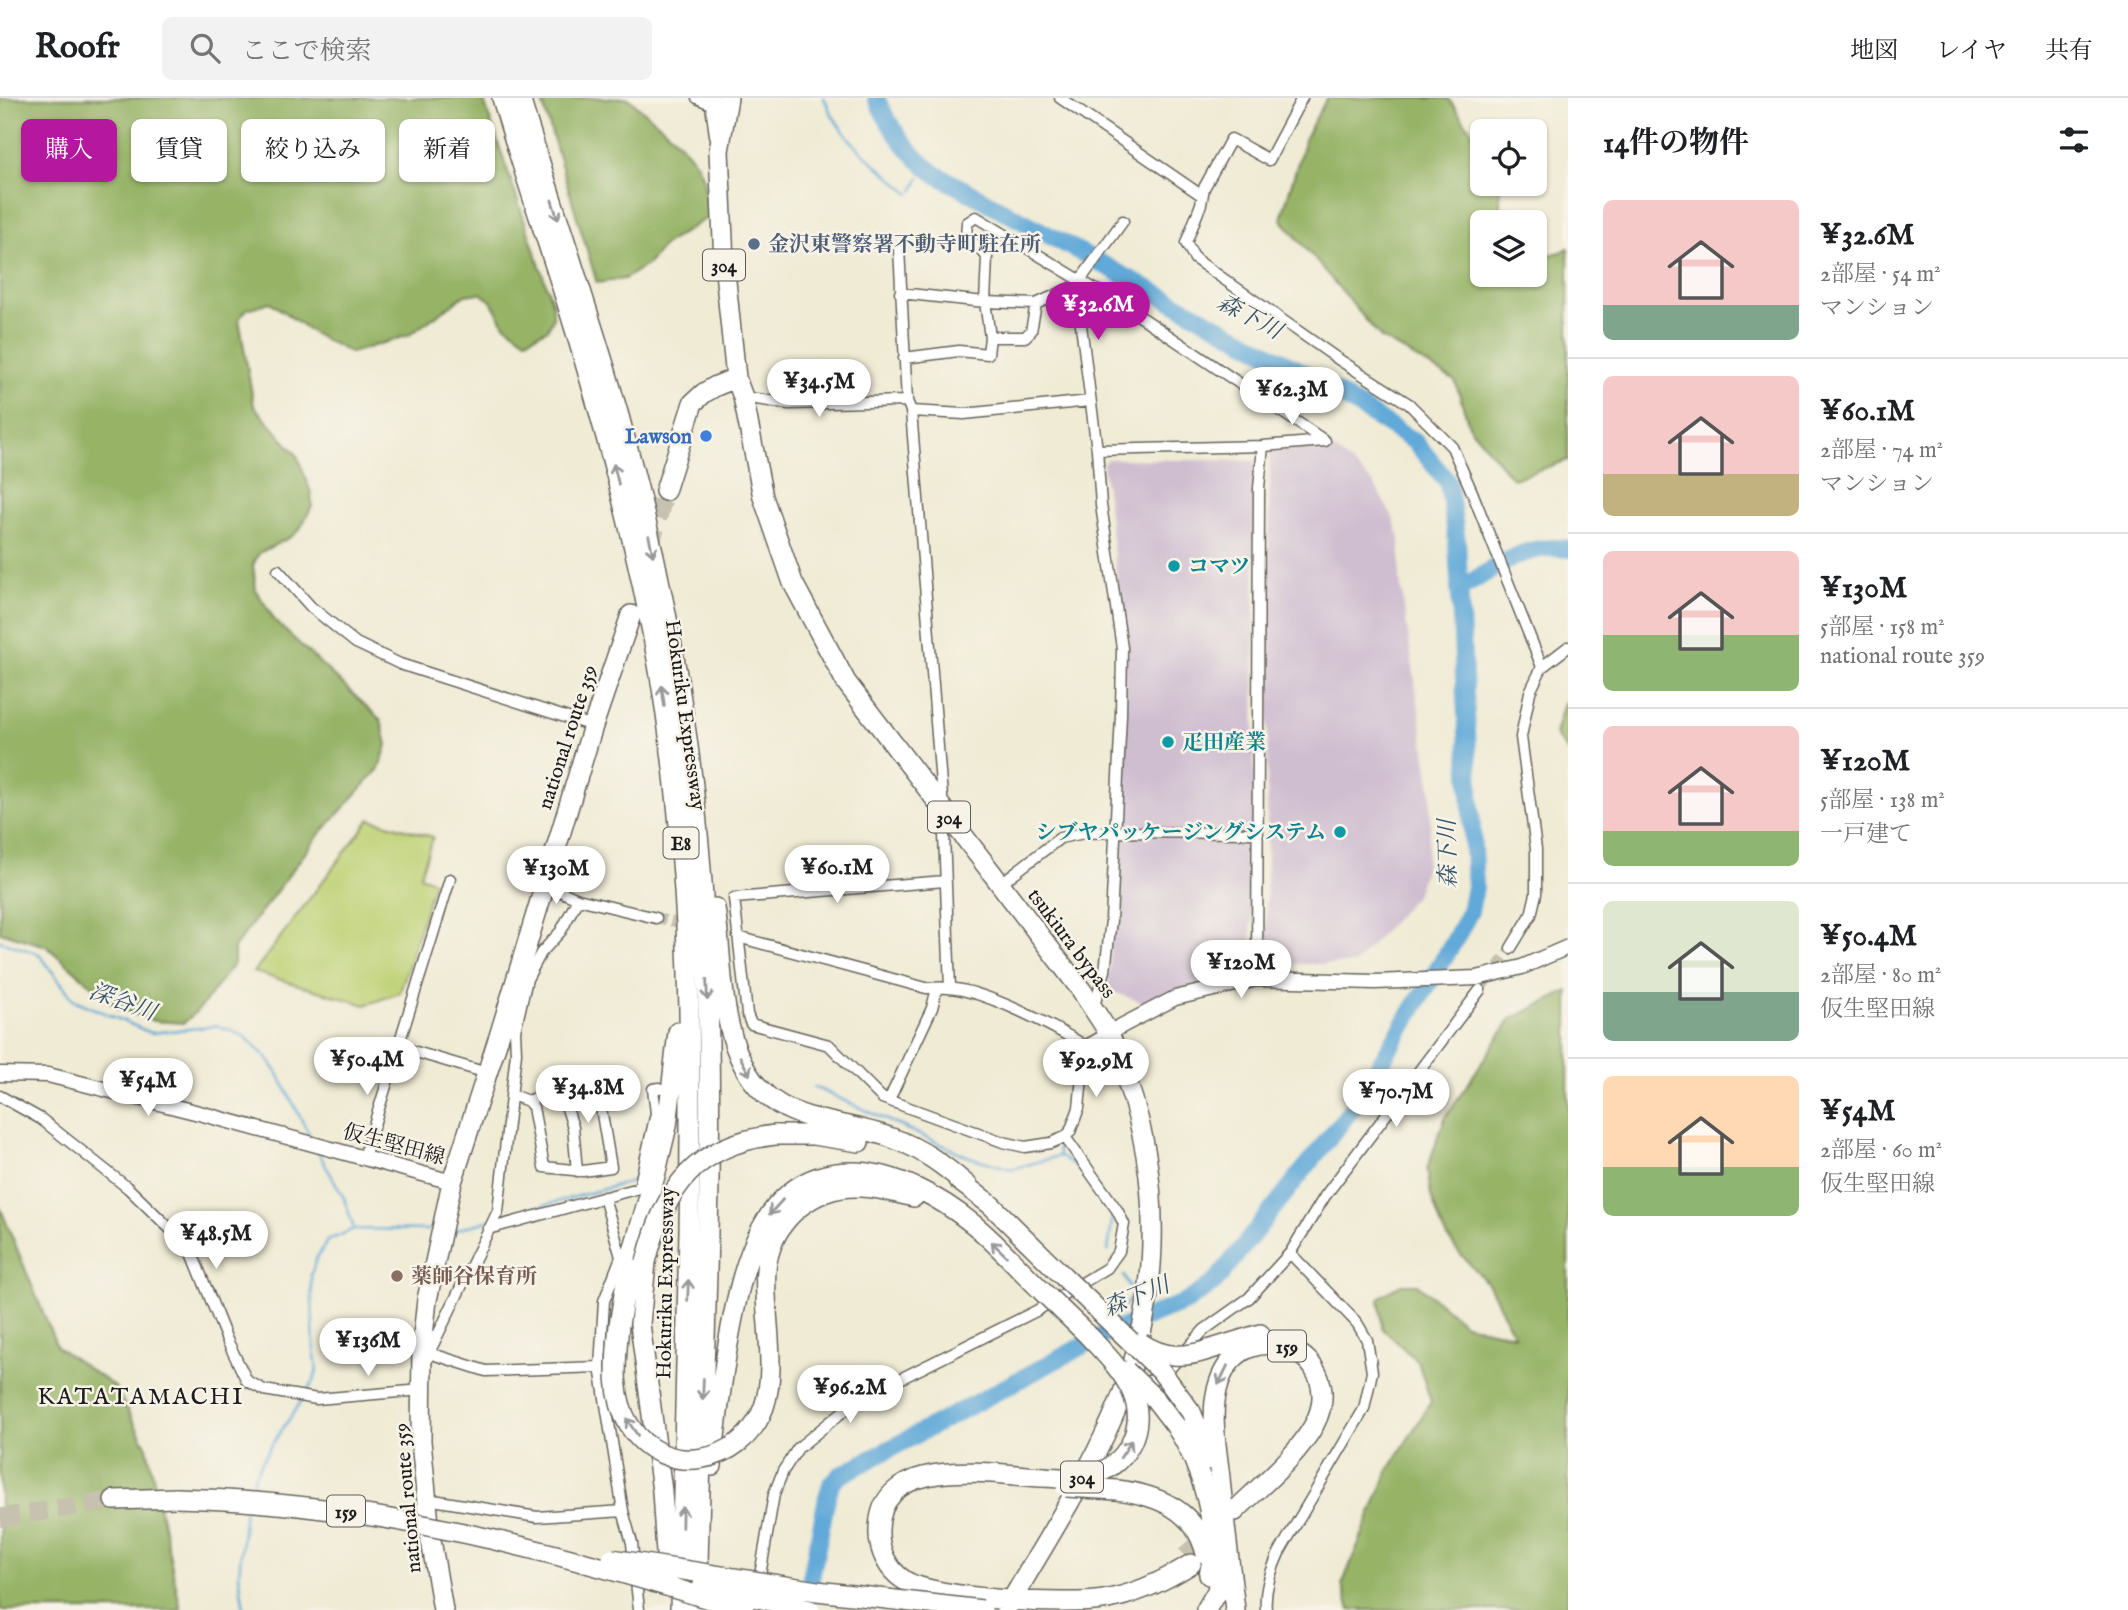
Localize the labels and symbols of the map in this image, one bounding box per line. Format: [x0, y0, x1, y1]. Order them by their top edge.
one-way arrow [549, 199, 562, 221]
place label: 金沢東警察署不動寺町駐在所 [768, 232, 1041, 259]
marker: 金沢東警察署不動寺町駐在所 [746, 236, 762, 252]
road number: 304 [703, 250, 745, 280]
pin: ¥32.6M [1041, 282, 1155, 342]
water label: 森下川 [1212, 288, 1289, 348]
pin: ¥34.5M [762, 360, 876, 419]
pin: ¥62.3M [1235, 368, 1349, 427]
place label: Lawson [625, 424, 692, 451]
marker: Lawson [698, 428, 714, 444]
one-way arrow [609, 463, 622, 486]
one-way arrow [645, 534, 659, 557]
place label: コマツ [1188, 554, 1250, 581]
marker: コマツ [1166, 558, 1182, 574]
street label: Hokuriku Expressway [658, 618, 711, 813]
street label: national route 359 [532, 662, 605, 813]
one-way arrow [656, 685, 669, 708]
place label: 疋田産業 [1182, 730, 1266, 757]
marker: 疋田産業 [1160, 734, 1176, 750]
road number: 304 [928, 802, 970, 832]
water label: 森下川 [1433, 816, 1464, 889]
place label: シブヤパッケージングシステム [1035, 820, 1326, 847]
marker: シブヤパッケージングシステム [1332, 824, 1348, 840]
road number: E8 [664, 828, 698, 858]
pin: ¥130M [507, 846, 605, 906]
pin: ¥60.1M [780, 846, 894, 905]
street label: tsukiura bypass [1021, 883, 1121, 1004]
pin: ¥120M [1192, 940, 1290, 1000]
water label: 深谷川 [85, 977, 163, 1029]
one-way arrow [700, 978, 713, 1001]
pin: ¥50.4M [310, 1038, 424, 1097]
pin: ¥92.9M [1039, 1040, 1153, 1099]
one-way arrow [739, 1055, 752, 1076]
pin: ¥54M [107, 1058, 189, 1118]
pin: ¥34.8M [531, 1066, 645, 1125]
pin: ¥70.7M [1339, 1070, 1453, 1129]
street label: 仮生堅田線 [339, 1119, 448, 1172]
street label: Hokuriku Expressway [651, 1186, 682, 1379]
one-way arrow [768, 1198, 784, 1216]
pin: ¥48.5M [159, 1212, 273, 1271]
one-way arrow [990, 1241, 1007, 1258]
place label: 薬師谷保育所 [411, 1264, 537, 1291]
marker: 薬師谷保育所 [389, 1268, 405, 1284]
water label: 森下川 [1099, 1270, 1177, 1324]
one-way arrow [681, 1279, 694, 1302]
pin: ¥136M [319, 1318, 417, 1378]
road number: 159 [1268, 1330, 1306, 1362]
one-way arrow [1216, 1364, 1230, 1385]
pin: ¥96.2M [793, 1366, 907, 1425]
one-way arrow [696, 1377, 709, 1400]
district label: KATATAMACHI [37, 1382, 245, 1413]
one-way arrow [624, 1418, 639, 1437]
street label: national route 359 [388, 1422, 429, 1574]
one-way arrow [1120, 1440, 1134, 1460]
road number: 304 [1061, 1462, 1103, 1492]
road number: 159 [327, 1496, 365, 1526]
one-way arrow [675, 1506, 689, 1529]

